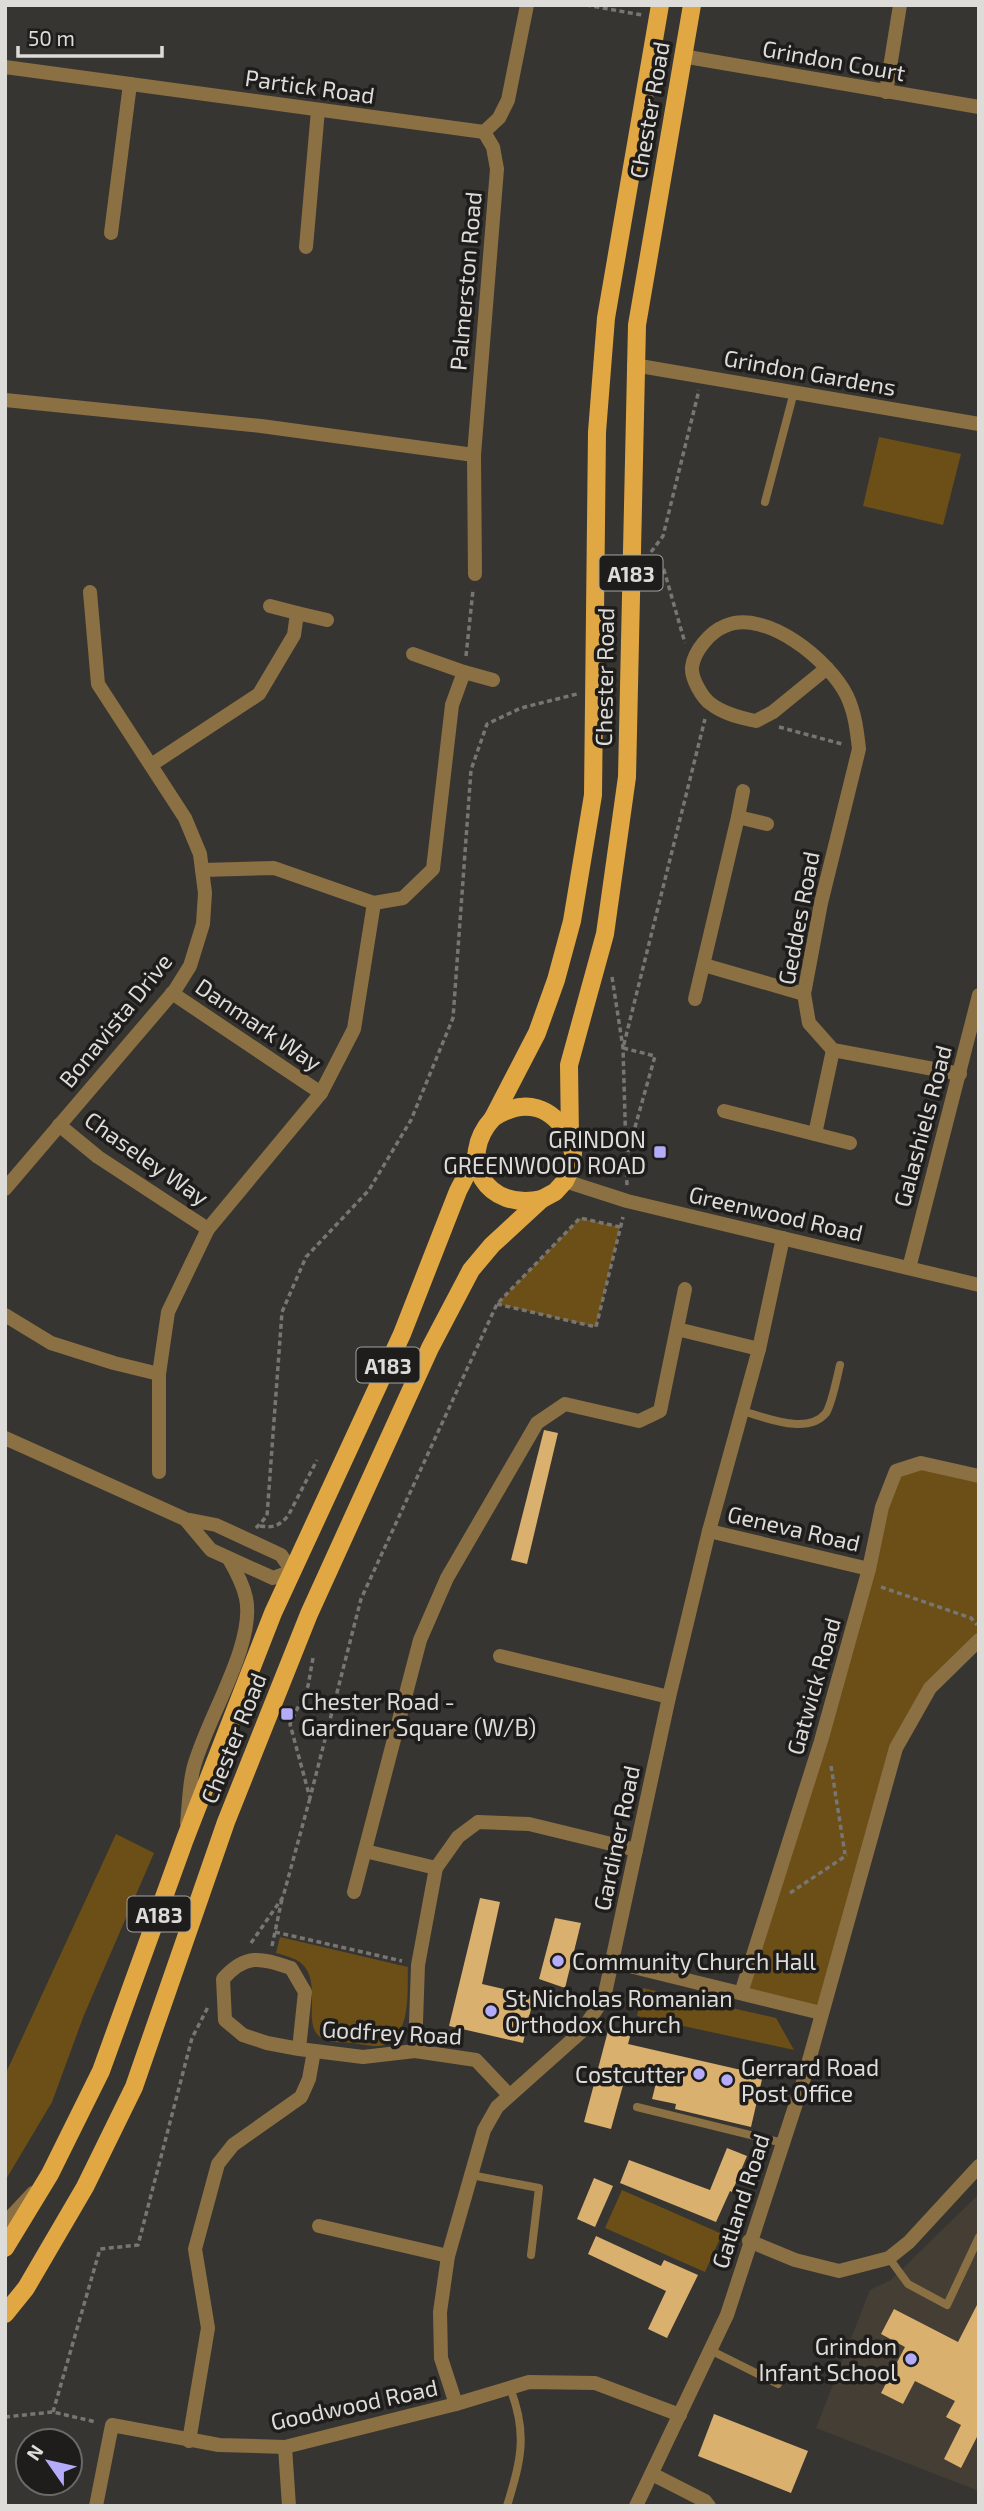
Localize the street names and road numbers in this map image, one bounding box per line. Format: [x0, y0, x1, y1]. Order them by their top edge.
street label: Grindon Court [760, 34, 908, 86]
street label: Chester Road [623, 39, 675, 181]
street label: Partick Road [243, 63, 377, 109]
street label: Palmerston Road [443, 190, 487, 372]
street label: Grindon Gardens [722, 343, 898, 401]
road number: A183 [600, 556, 662, 590]
street label: Chester Road [589, 608, 619, 746]
street label: Geddes Road [771, 849, 825, 987]
street label: Bonavista Drive [53, 947, 177, 1093]
street label: Danmark Way [191, 972, 327, 1076]
street label: Galashiels Road [887, 1042, 957, 1210]
street label: Chaseley Way [80, 1105, 214, 1211]
street label: Greenwood Road [686, 1179, 866, 1247]
road number: A183 [356, 1348, 420, 1382]
street label: Geneva Road [725, 1499, 863, 1557]
street label: Gatwick Road [780, 1614, 846, 1758]
street label: Chester Road [194, 1669, 272, 1807]
street label: Gardiner Road [587, 1763, 645, 1913]
road number: A183 [128, 1896, 190, 1932]
street label: Godfrey Road [321, 2014, 463, 2050]
street label: Gatland Road [705, 2130, 775, 2272]
street label: Goodwood Road [268, 2373, 440, 2435]

